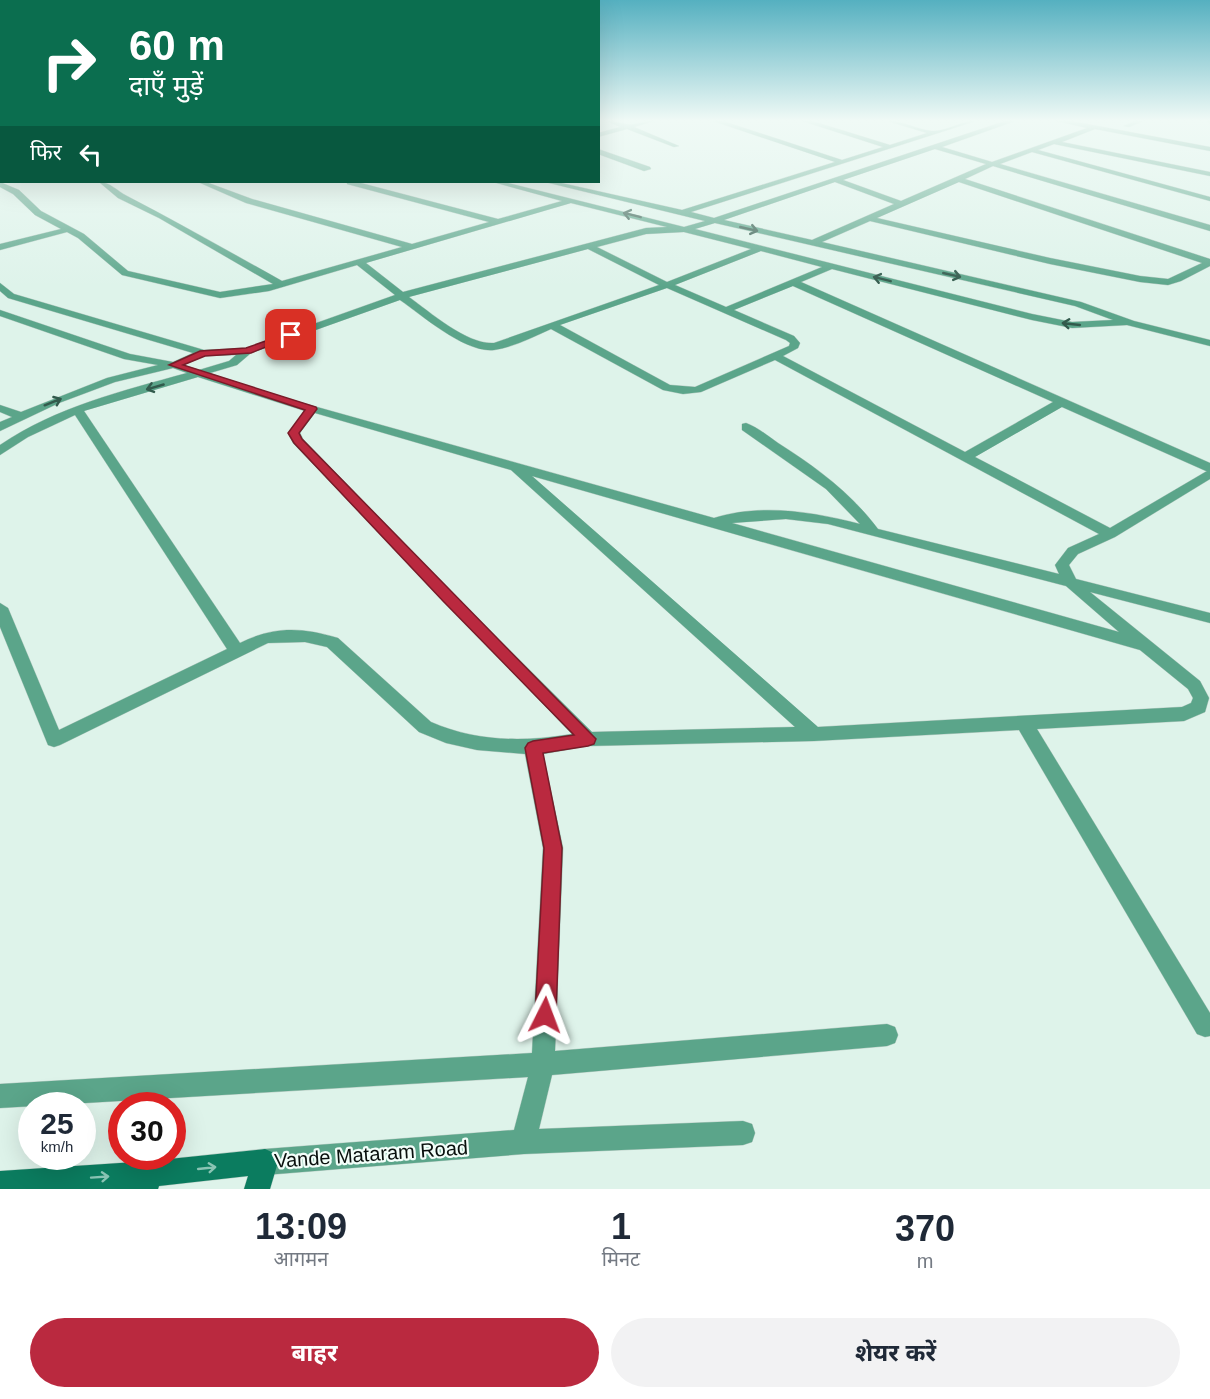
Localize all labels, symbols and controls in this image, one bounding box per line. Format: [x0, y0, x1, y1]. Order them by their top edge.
text: 60 m [129, 22, 225, 69]
icon: right [30, 24, 108, 102]
text: दाएँ मुड़ें [129, 71, 203, 101]
icon: left [74, 138, 107, 171]
text: फिर [30, 140, 62, 165]
one-way arrow [622, 209, 641, 221]
one-way arrow [739, 224, 758, 235]
one-way arrow [942, 270, 961, 282]
one-way arrow [872, 272, 891, 284]
pin [265, 309, 316, 360]
icon: arrive [274, 318, 307, 351]
one-way arrow [1062, 318, 1082, 329]
one-way arrow [146, 382, 165, 393]
one-way arrow [43, 396, 62, 407]
position arrow [513, 983, 577, 1047]
speed limit sign: 30 [108, 1092, 186, 1170]
text: 25 [40, 1107, 74, 1140]
street label: Vande Mataram Road [273, 1136, 469, 1172]
text: km/h [41, 1138, 73, 1155]
one-way arrow [197, 1162, 217, 1173]
one-way arrow [90, 1172, 110, 1183]
text: 13:09 [255, 1206, 347, 1247]
text: 1 [611, 1206, 631, 1247]
text: 370 [895, 1208, 955, 1249]
text: आगमन [274, 1248, 328, 1270]
text: मिनट [602, 1248, 640, 1270]
text: m [917, 1250, 933, 1272]
button: बाहर [30, 1318, 599, 1387]
button: शेयर करें [611, 1318, 1180, 1387]

